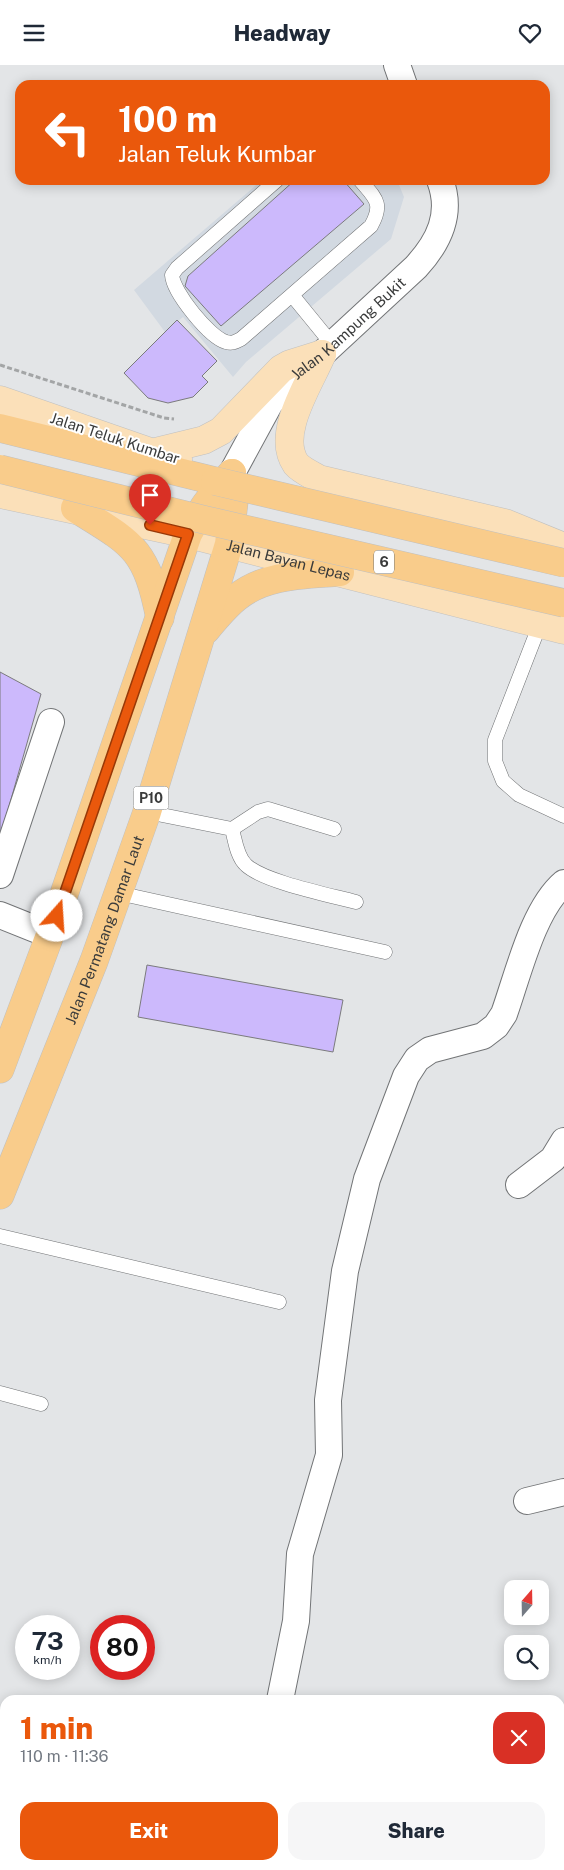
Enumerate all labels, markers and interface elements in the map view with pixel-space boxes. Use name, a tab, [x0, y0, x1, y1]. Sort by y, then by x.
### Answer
icon: menu	[20, 19, 48, 47]
icon: heart	[516, 19, 544, 47]
text: Headway	[233, 20, 331, 46]
text: 100 m	[118, 99, 217, 140]
icon: left	[35, 100, 100, 165]
text: Jalan Teluk Kumbar	[118, 141, 316, 167]
street label: Jalan Kampung Bukit	[287, 273, 409, 382]
street label: Jalan Teluk Kumbar	[48, 409, 182, 467]
pin	[129, 474, 171, 525]
icon: arrive	[136, 481, 164, 509]
street label: Jalan Bayan Lepas	[225, 536, 352, 584]
road number: 6	[374, 551, 394, 573]
road number: P10	[134, 786, 168, 809]
street label: Jalan Permatang Damar Laut	[61, 833, 147, 1027]
position arrow	[30, 889, 82, 941]
north arrow	[504, 1580, 549, 1625]
map controls	[504, 1580, 549, 1680]
speed limit sign: 80	[90, 1615, 155, 1680]
text: 73	[31, 1626, 64, 1656]
button: search	[504, 1635, 549, 1680]
text: km/h	[33, 1653, 62, 1667]
text: 1 min	[20, 1710, 93, 1746]
button: close	[493, 1712, 545, 1764]
text: 110 m · 11:36	[20, 1747, 108, 1766]
button: Exit	[20, 1802, 278, 1860]
button: Share	[288, 1802, 545, 1860]

